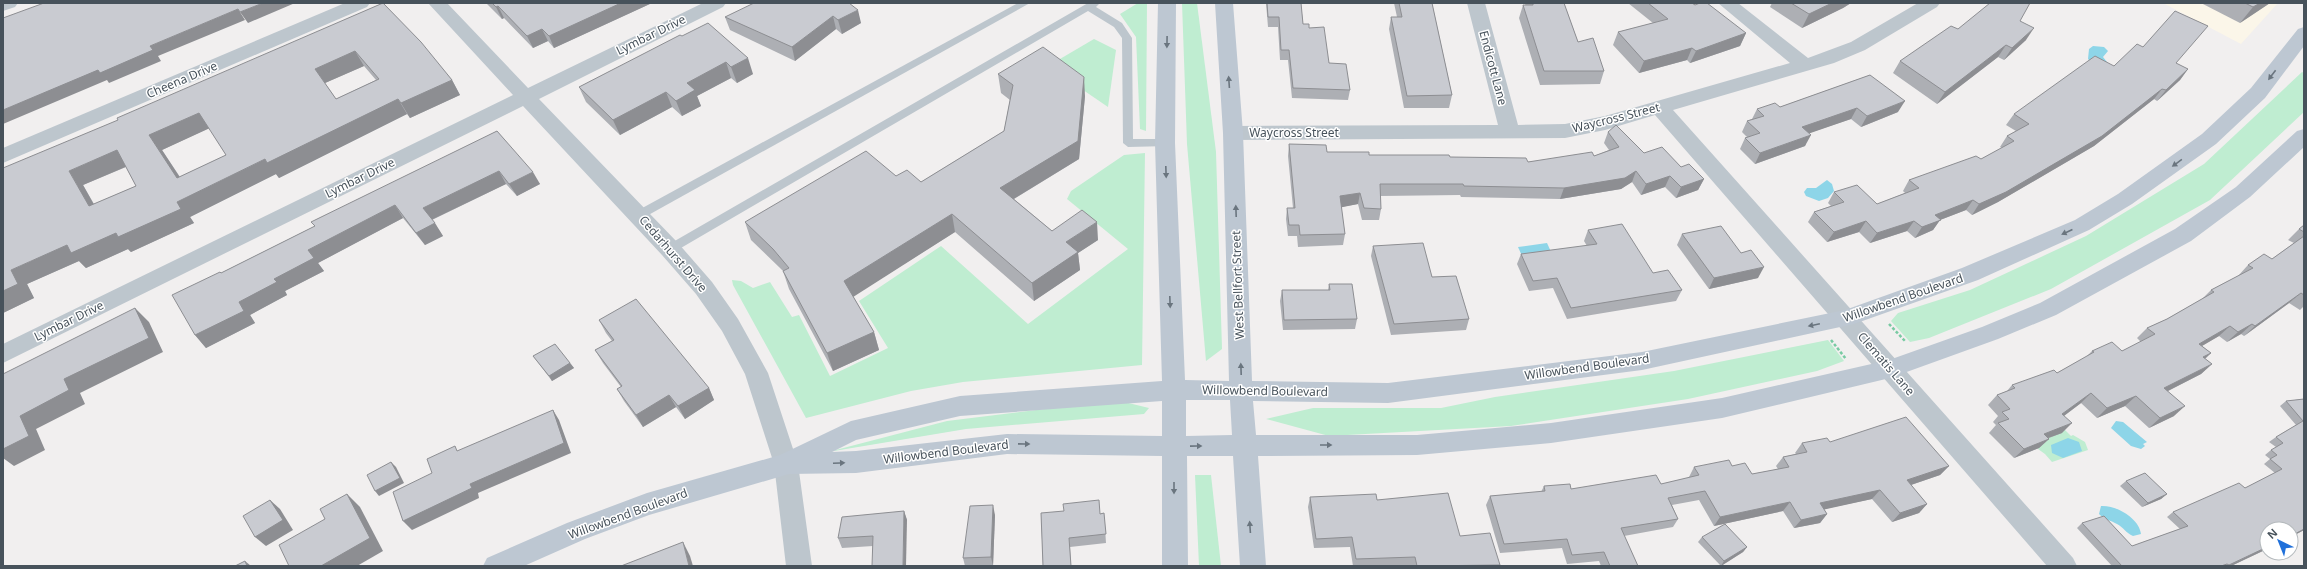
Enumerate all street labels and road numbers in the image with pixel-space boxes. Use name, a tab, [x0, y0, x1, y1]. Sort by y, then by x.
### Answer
street label: Lymbar Drive	[613, 10, 689, 59]
street label: Endicott Lane	[1475, 29, 1512, 107]
street label: Cheena Drive	[144, 57, 220, 102]
street label: Waycross Street	[1570, 98, 1662, 137]
street label: Waycross Street	[1249, 124, 1339, 141]
street label: Lymbar Drive	[322, 153, 398, 202]
street label: Cedarhurst Drive	[635, 212, 711, 296]
street label: West Bellfort Street	[1227, 230, 1248, 340]
street label: Willowbend Boulevard	[1841, 269, 1965, 326]
street label: Lymbar Drive	[31, 296, 107, 345]
street label: Clematis Lane	[1854, 328, 1919, 399]
street label: Willowbend Boulevard	[1523, 349, 1651, 384]
street label: Willowbend Boulevard	[1202, 381, 1328, 400]
street label: Willowbend Boulevard	[882, 435, 1010, 468]
street label: Willowbend Boulevard	[566, 484, 690, 543]

